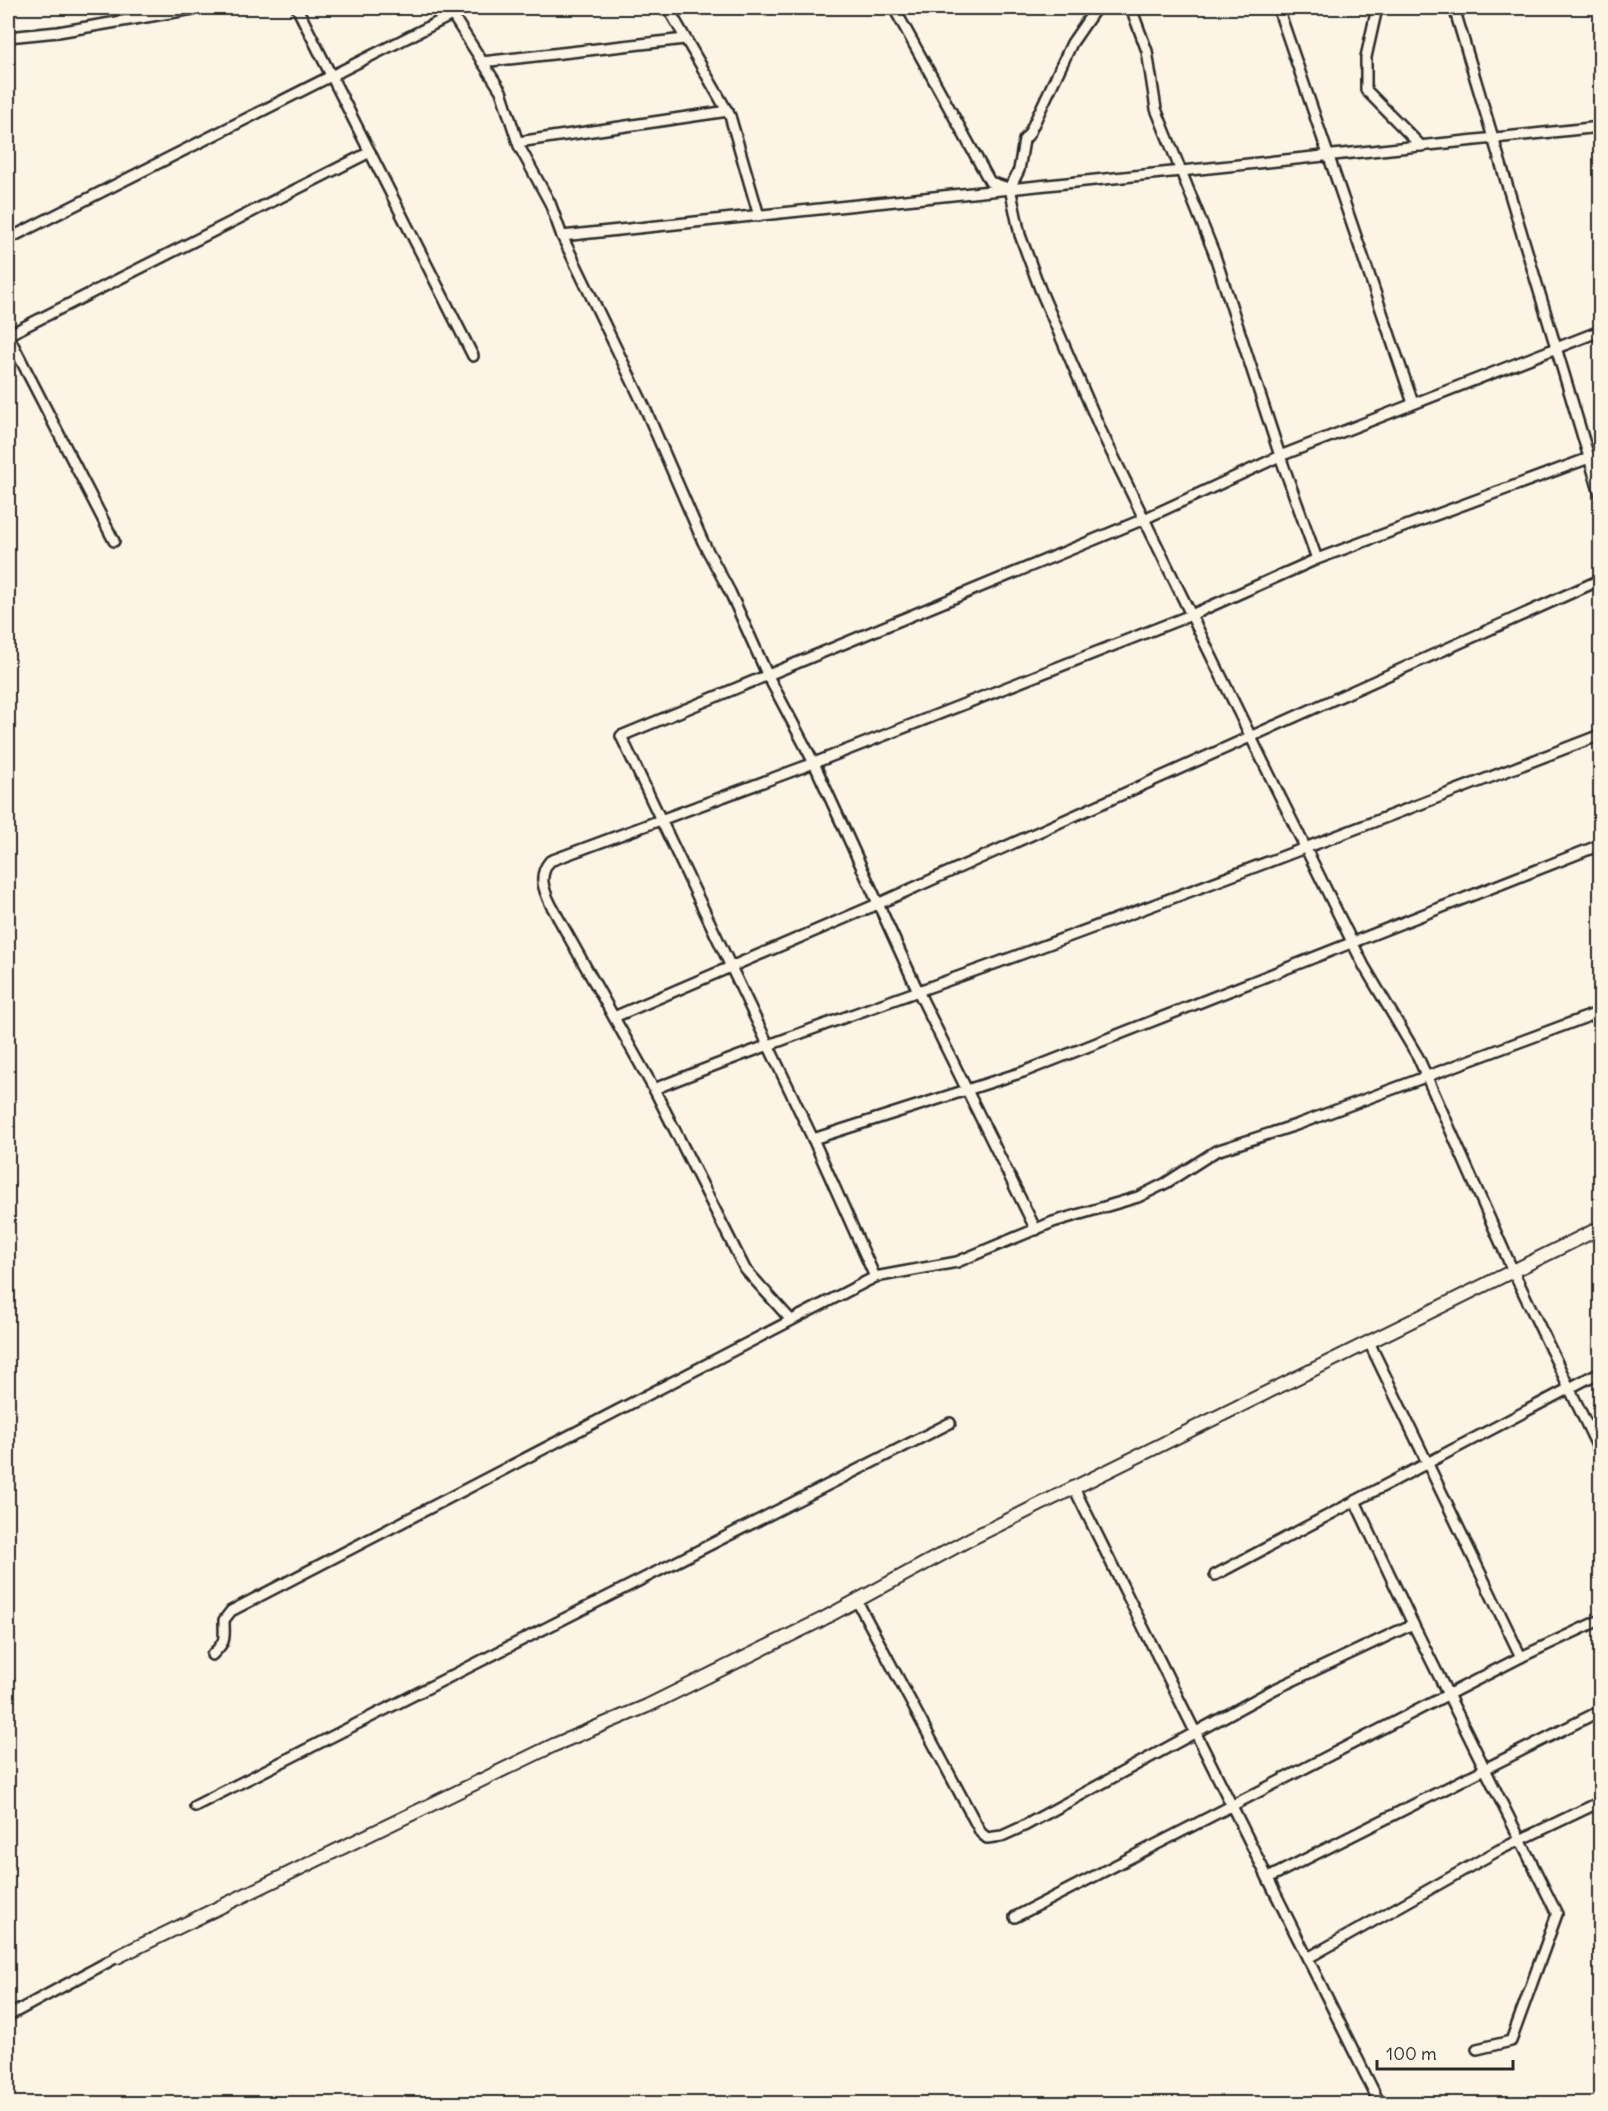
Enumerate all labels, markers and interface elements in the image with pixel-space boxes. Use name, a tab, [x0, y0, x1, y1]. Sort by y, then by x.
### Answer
scale bar	[1377, 2033, 1514, 2071]
text: 100 m	[1386, 2042, 1437, 2065]

